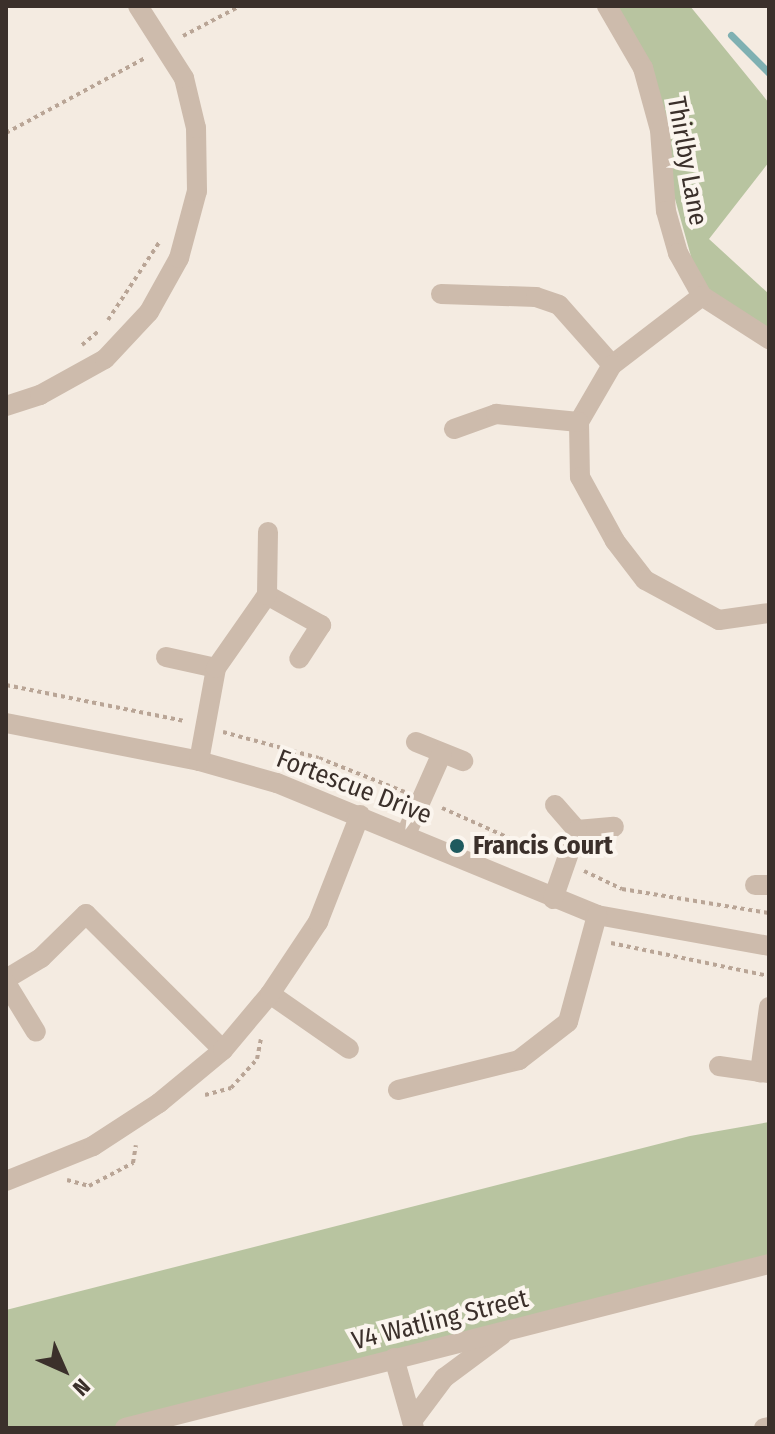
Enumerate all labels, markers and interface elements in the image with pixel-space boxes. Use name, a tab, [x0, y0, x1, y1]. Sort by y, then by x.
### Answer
street label: Thirlby Lane	[660, 94, 714, 228]
street label: Fortescue Drive	[272, 743, 436, 831]
place label: Francis Court	[473, 830, 613, 862]
marker: Francis Court	[448, 837, 466, 855]
street label: V4 Watling Street	[349, 1283, 531, 1357]
north arrow	[24, 1330, 104, 1410]
text: N	[67, 1373, 96, 1402]

